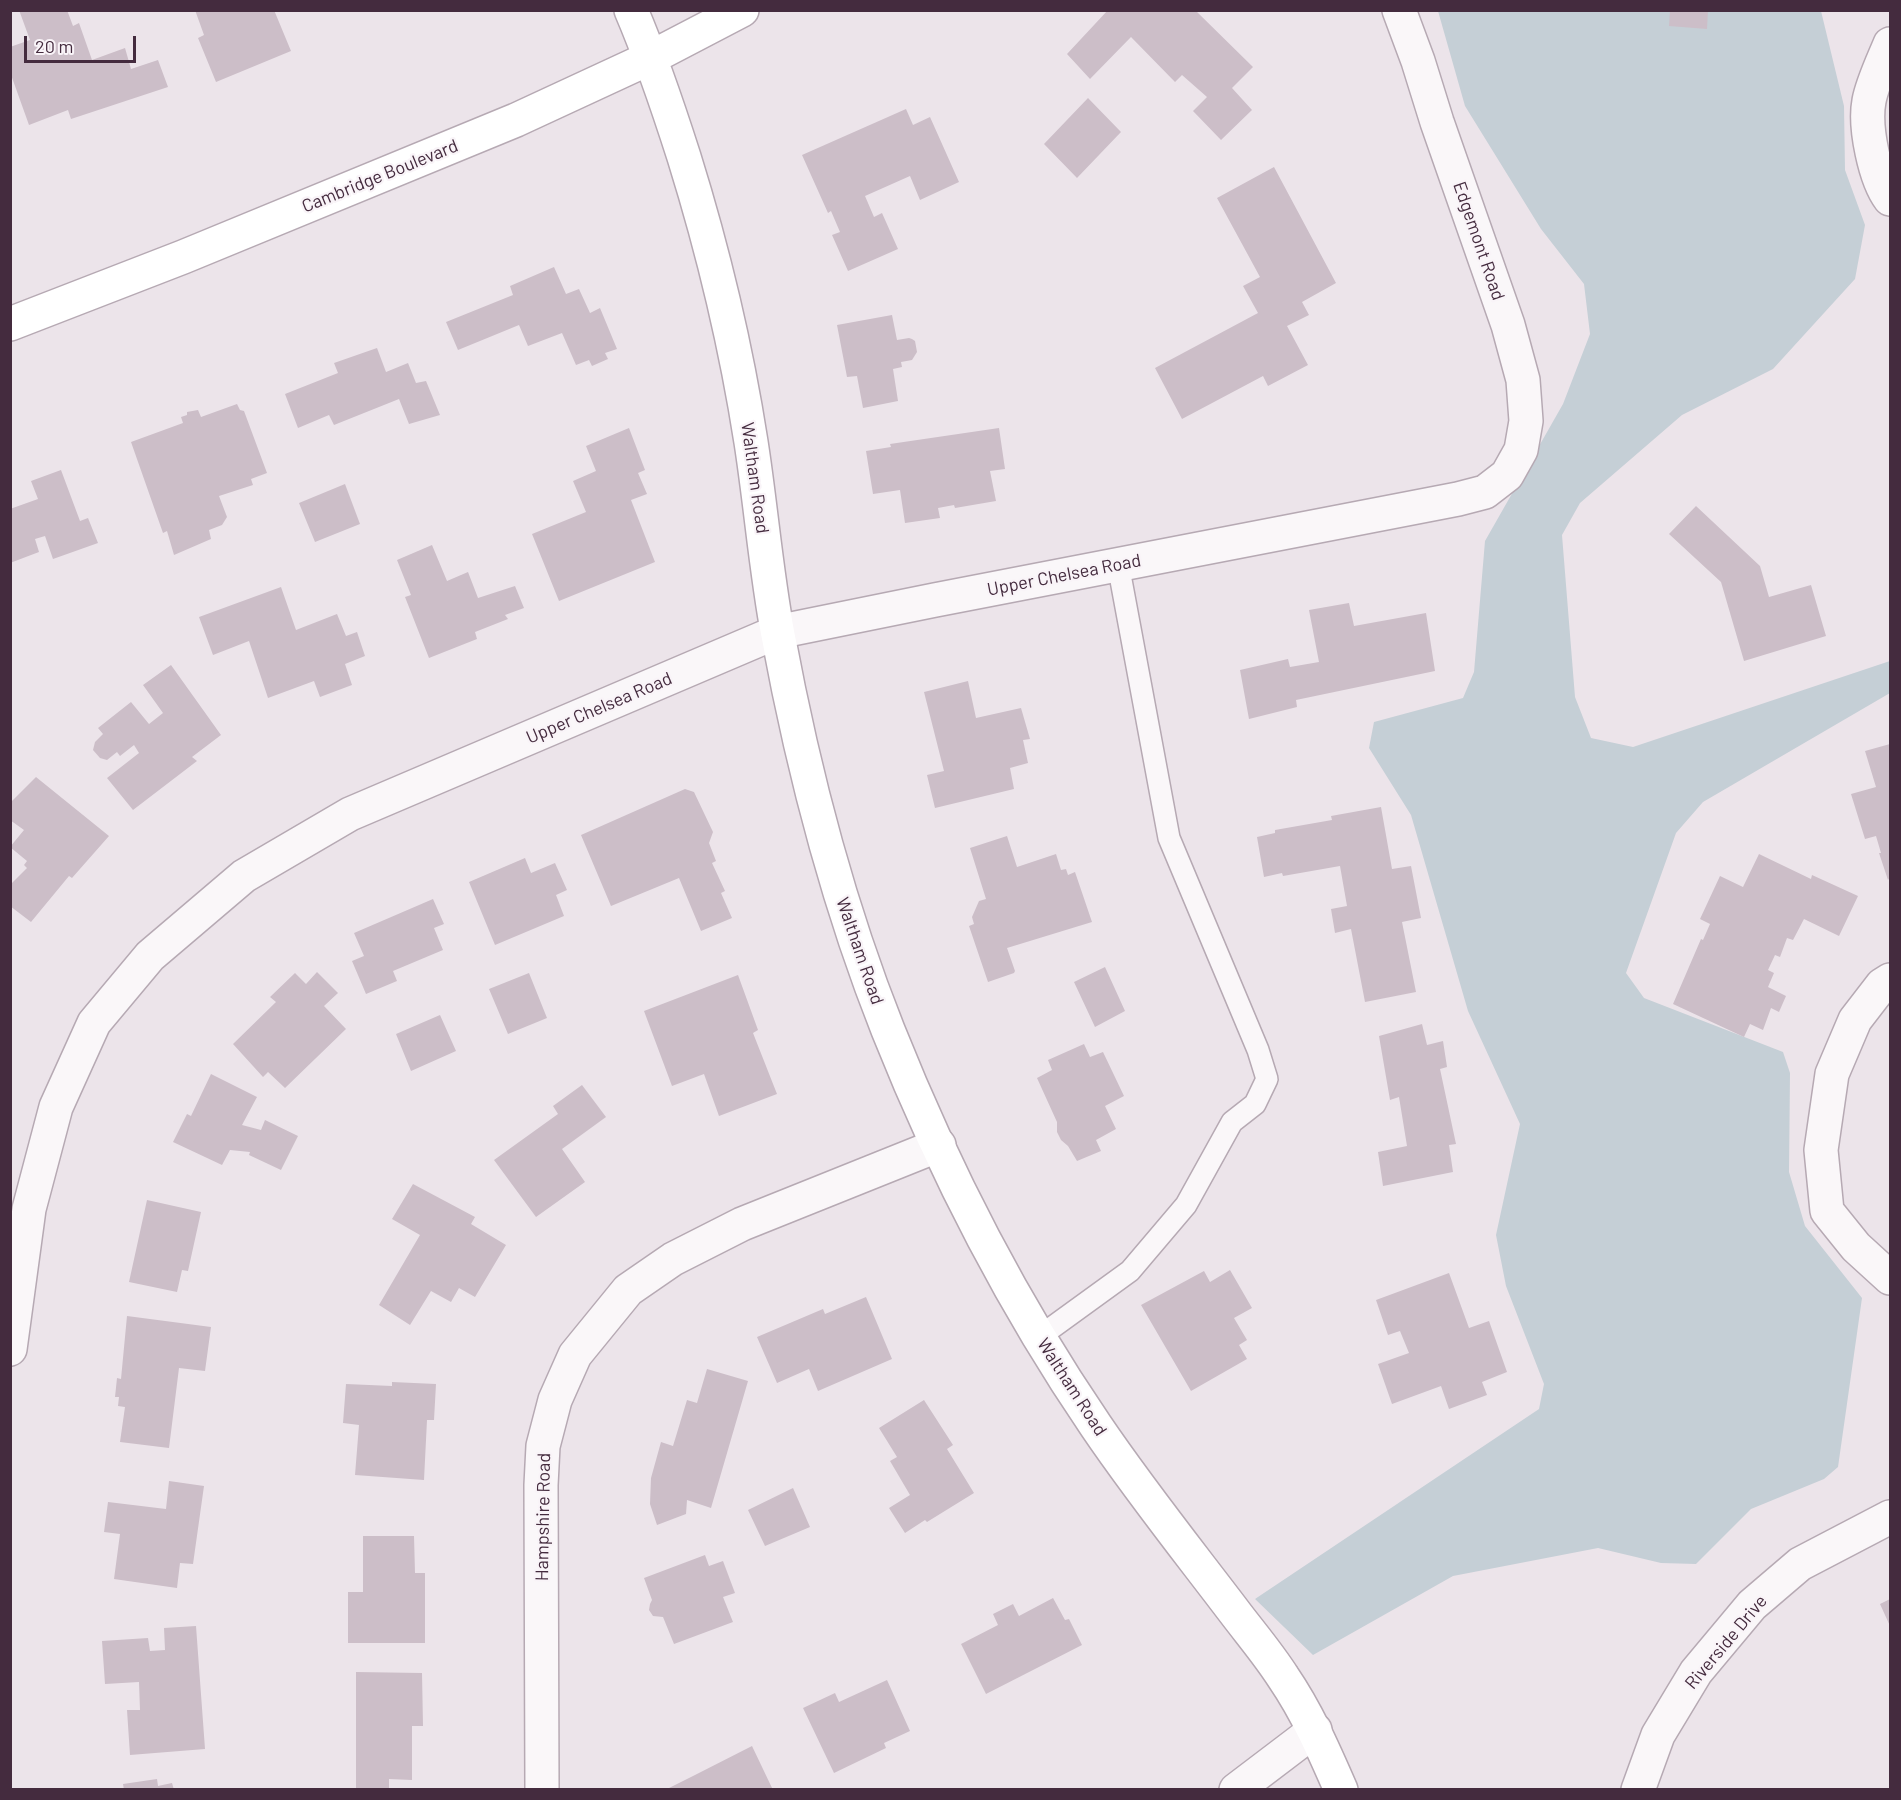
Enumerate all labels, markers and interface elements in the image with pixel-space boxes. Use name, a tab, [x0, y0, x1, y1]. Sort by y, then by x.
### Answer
scale bar	[27, 24, 140, 62]
text: 20 m	[35, 35, 73, 57]
street label: Cambridge Boulevard	[299, 135, 461, 217]
street label: Edgemont Road	[1449, 179, 1509, 303]
street label: Waltham Road	[737, 421, 773, 535]
street label: Upper Chelsea Road	[985, 550, 1143, 600]
street label: Upper Chelsea Road	[523, 668, 675, 748]
street label: Waltham Road	[832, 895, 888, 1007]
street label: Waltham Road	[1032, 1334, 1112, 1440]
street label: Hampshire Road	[531, 1453, 555, 1581]
street label: Riverside Drive	[1680, 1591, 1772, 1693]

